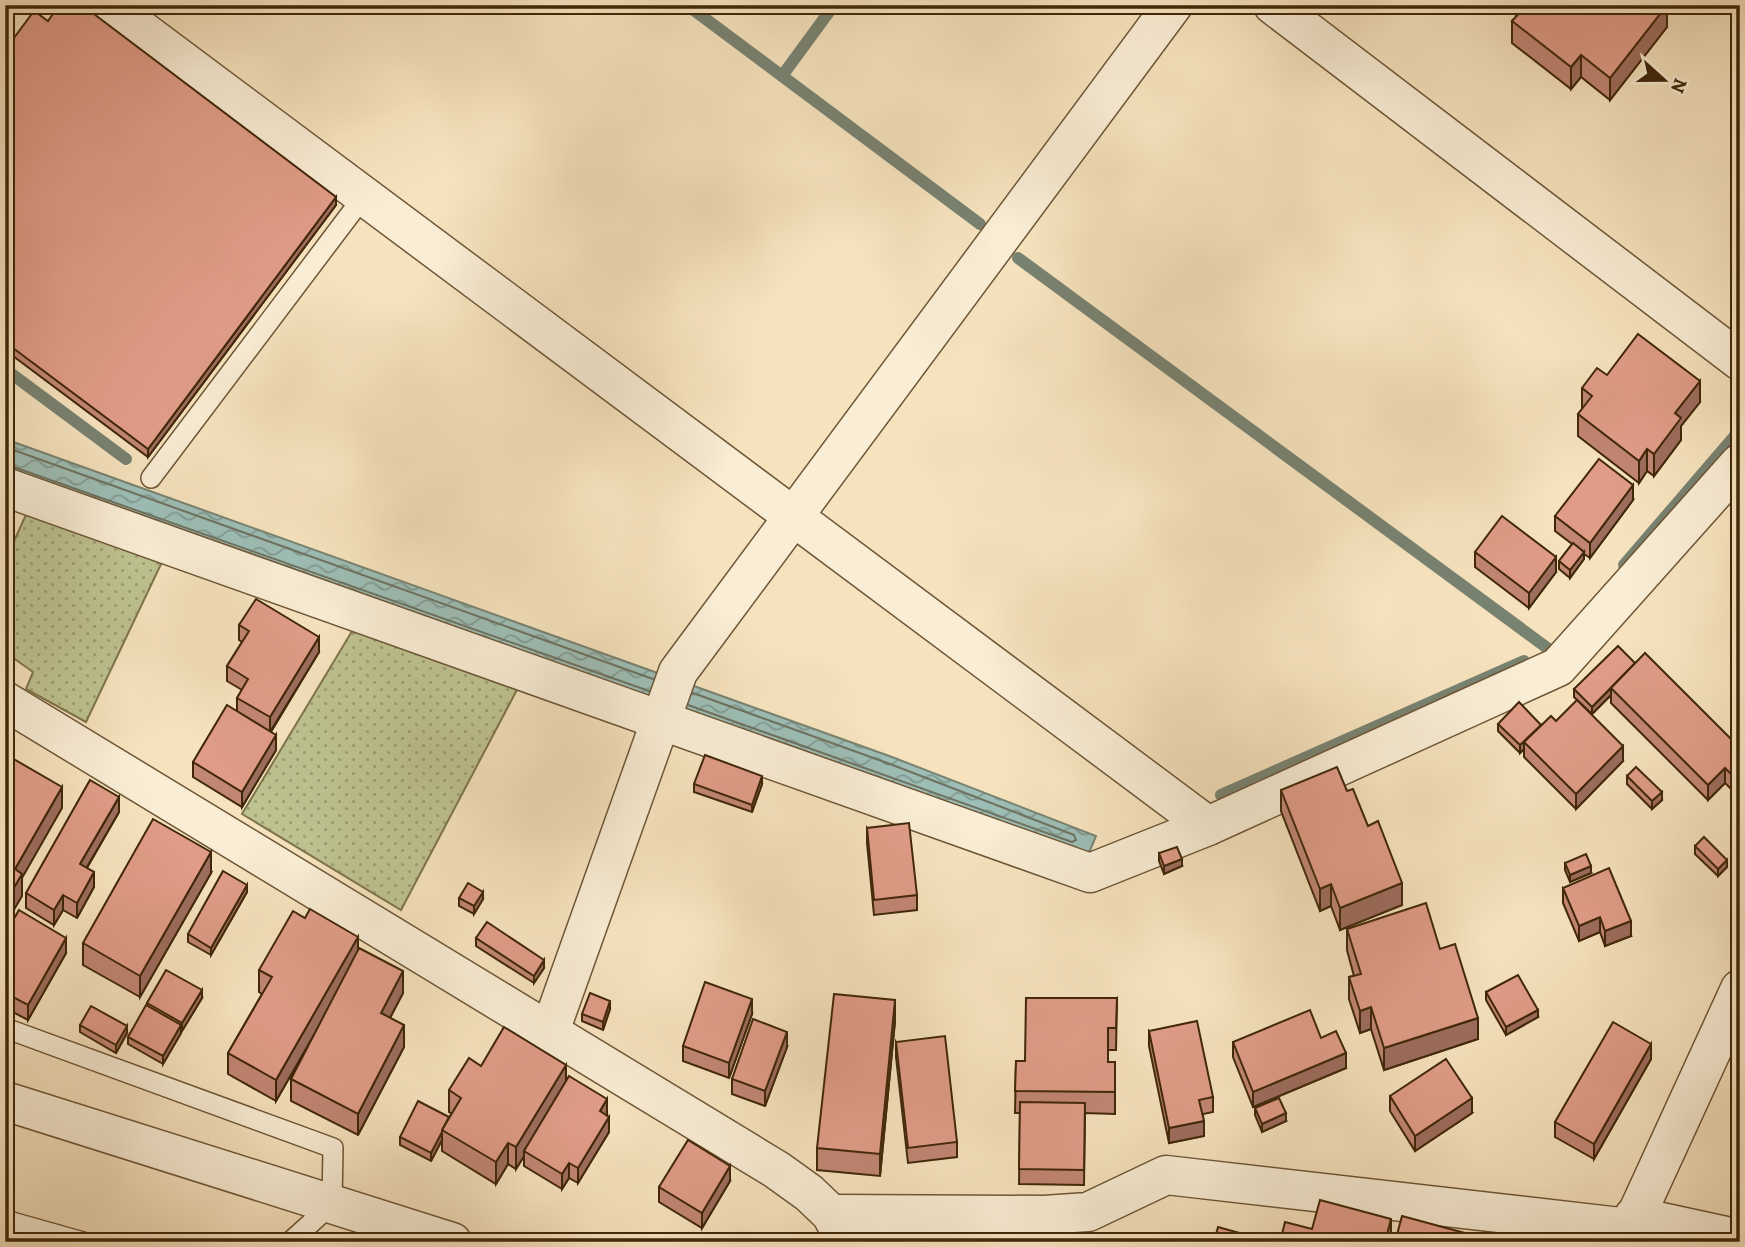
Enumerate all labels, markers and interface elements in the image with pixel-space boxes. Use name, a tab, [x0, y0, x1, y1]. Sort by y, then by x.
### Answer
north arrow	[1630, 46, 1700, 116]
text: N	[1664, 75, 1694, 97]

